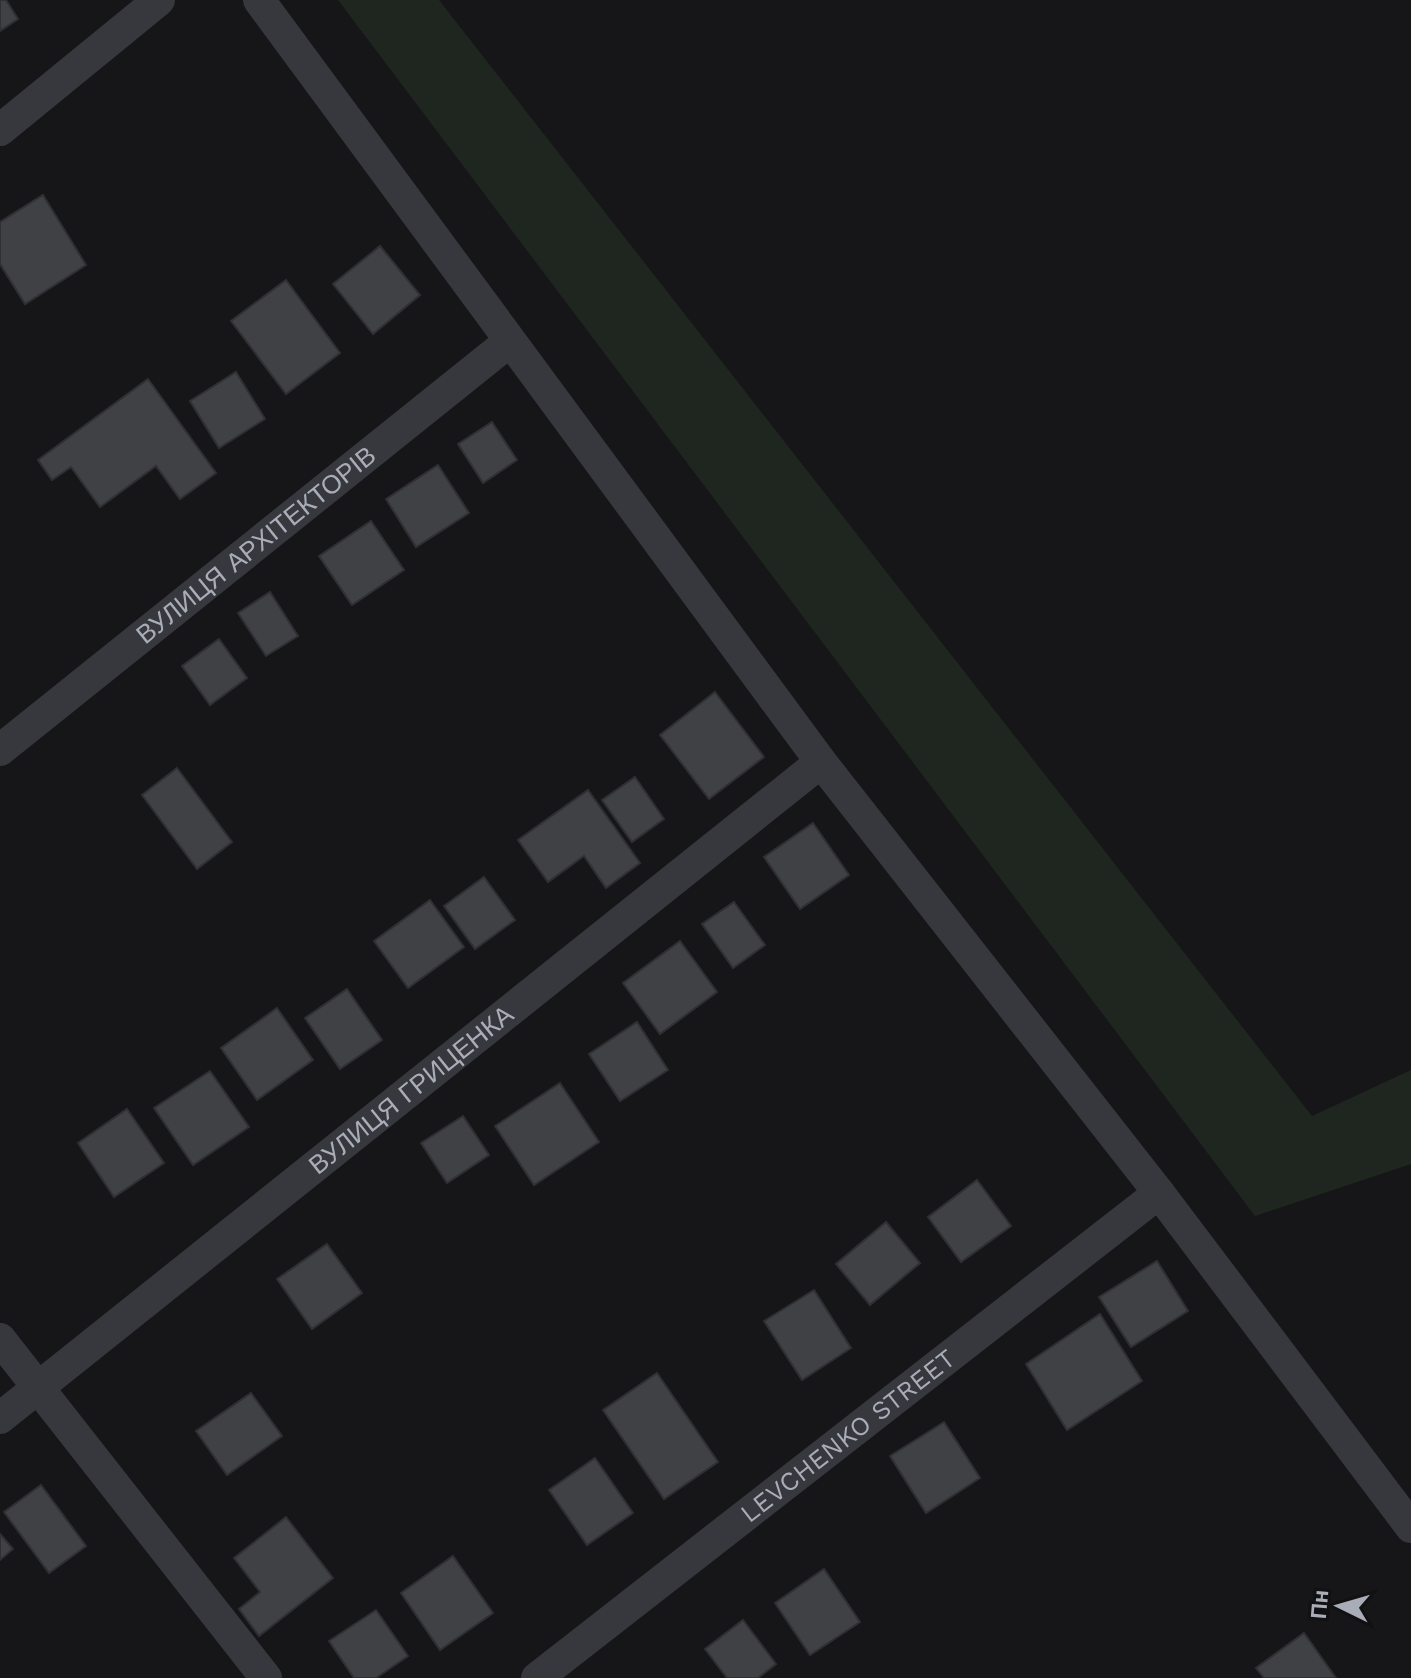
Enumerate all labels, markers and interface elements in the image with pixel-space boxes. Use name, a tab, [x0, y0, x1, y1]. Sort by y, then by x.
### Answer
street label: ВУЛИЦЯ АРХІТЕКТОРІВ	[130, 440, 382, 650]
street label: ВУЛИЦЯ ГРИЦЕНКА	[303, 999, 520, 1180]
street label: LEVCHENKO STREET	[735, 1343, 961, 1529]
north arrow	[1299, 1566, 1379, 1646]
text: Пн	[1306, 1589, 1333, 1620]

